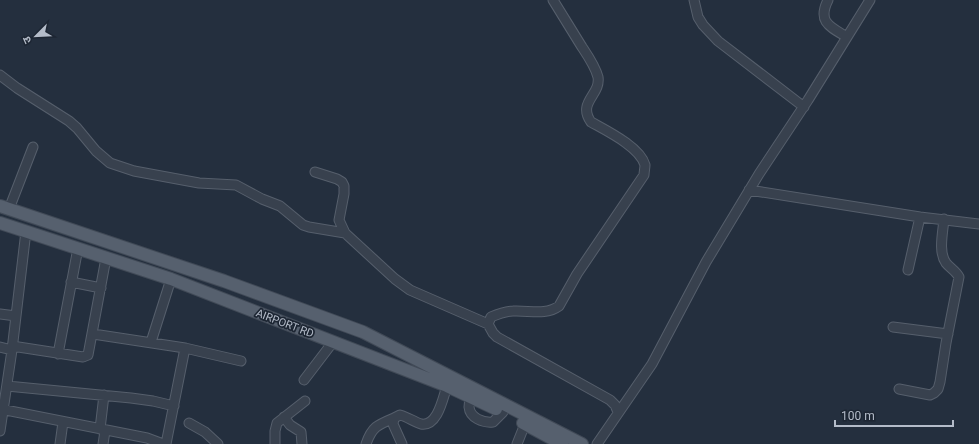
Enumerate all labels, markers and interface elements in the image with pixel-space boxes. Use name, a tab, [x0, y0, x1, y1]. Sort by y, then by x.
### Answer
north arrow	[16, 16, 56, 56]
text: उ	[20, 34, 35, 45]
street label: AIRPORT RD	[254, 306, 316, 340]
scale bar	[835, 402, 953, 428]
text: 100 m	[841, 409, 875, 423]

